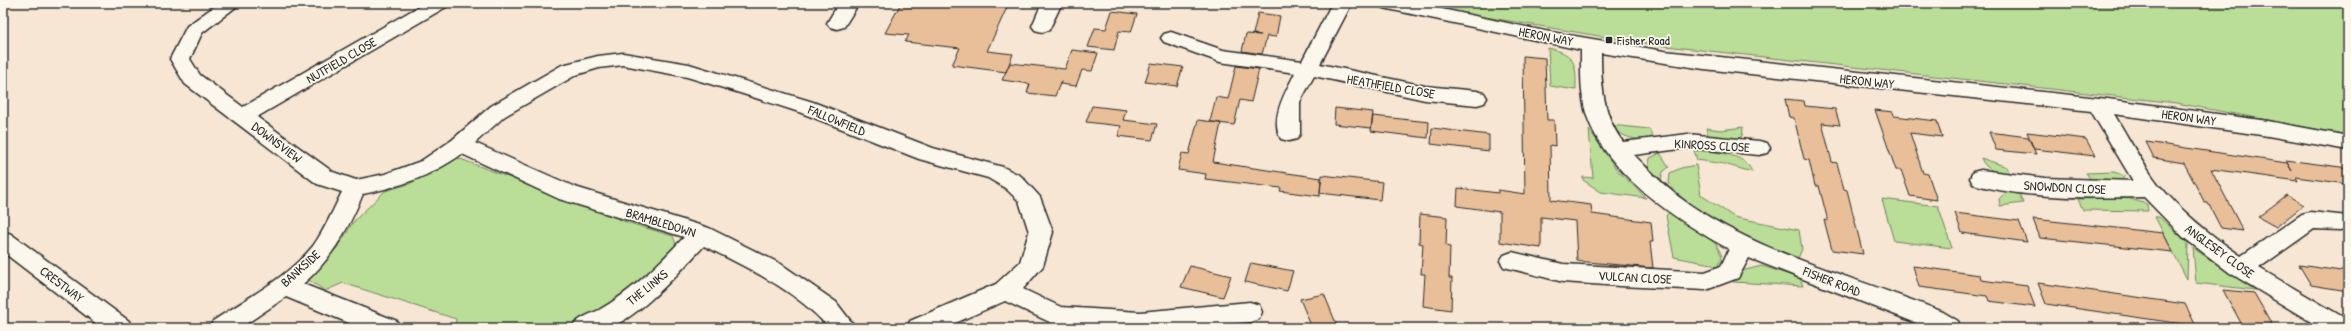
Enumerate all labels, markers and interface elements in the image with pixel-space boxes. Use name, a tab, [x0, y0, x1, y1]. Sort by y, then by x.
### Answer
street label: HERON WAY	[1517, 22, 1575, 50]
place label: Fisher Road	[1616, 31, 1670, 49]
street label: NUTFIELD CLOSE	[302, 32, 380, 87]
marker: Fisher Road	[1604, 35, 1614, 45]
street label: HEATHFIELD CLOSE	[1346, 69, 1437, 103]
street label: HERON WAY	[1839, 69, 1896, 93]
street label: FALLOWFIELD	[805, 100, 869, 140]
street label: HERON WAY	[2161, 104, 2218, 130]
street label: DOWNSVIEW	[248, 117, 306, 167]
street label: KINROSS CLOSE	[1674, 134, 1751, 156]
street label: SNOWDON CLOSE	[2023, 176, 2107, 198]
street label: BRAMBLEDOWN	[624, 203, 698, 241]
street label: ANGLESEY CLOSE	[2182, 220, 2258, 282]
street label: BANKSIDE	[276, 245, 324, 291]
street label: CRESTWAY	[36, 261, 88, 307]
street label: FISHER ROAD	[1800, 261, 1864, 300]
street label: THE LINKS	[622, 265, 672, 309]
street label: VULCAN CLOSE	[1598, 266, 1672, 288]

